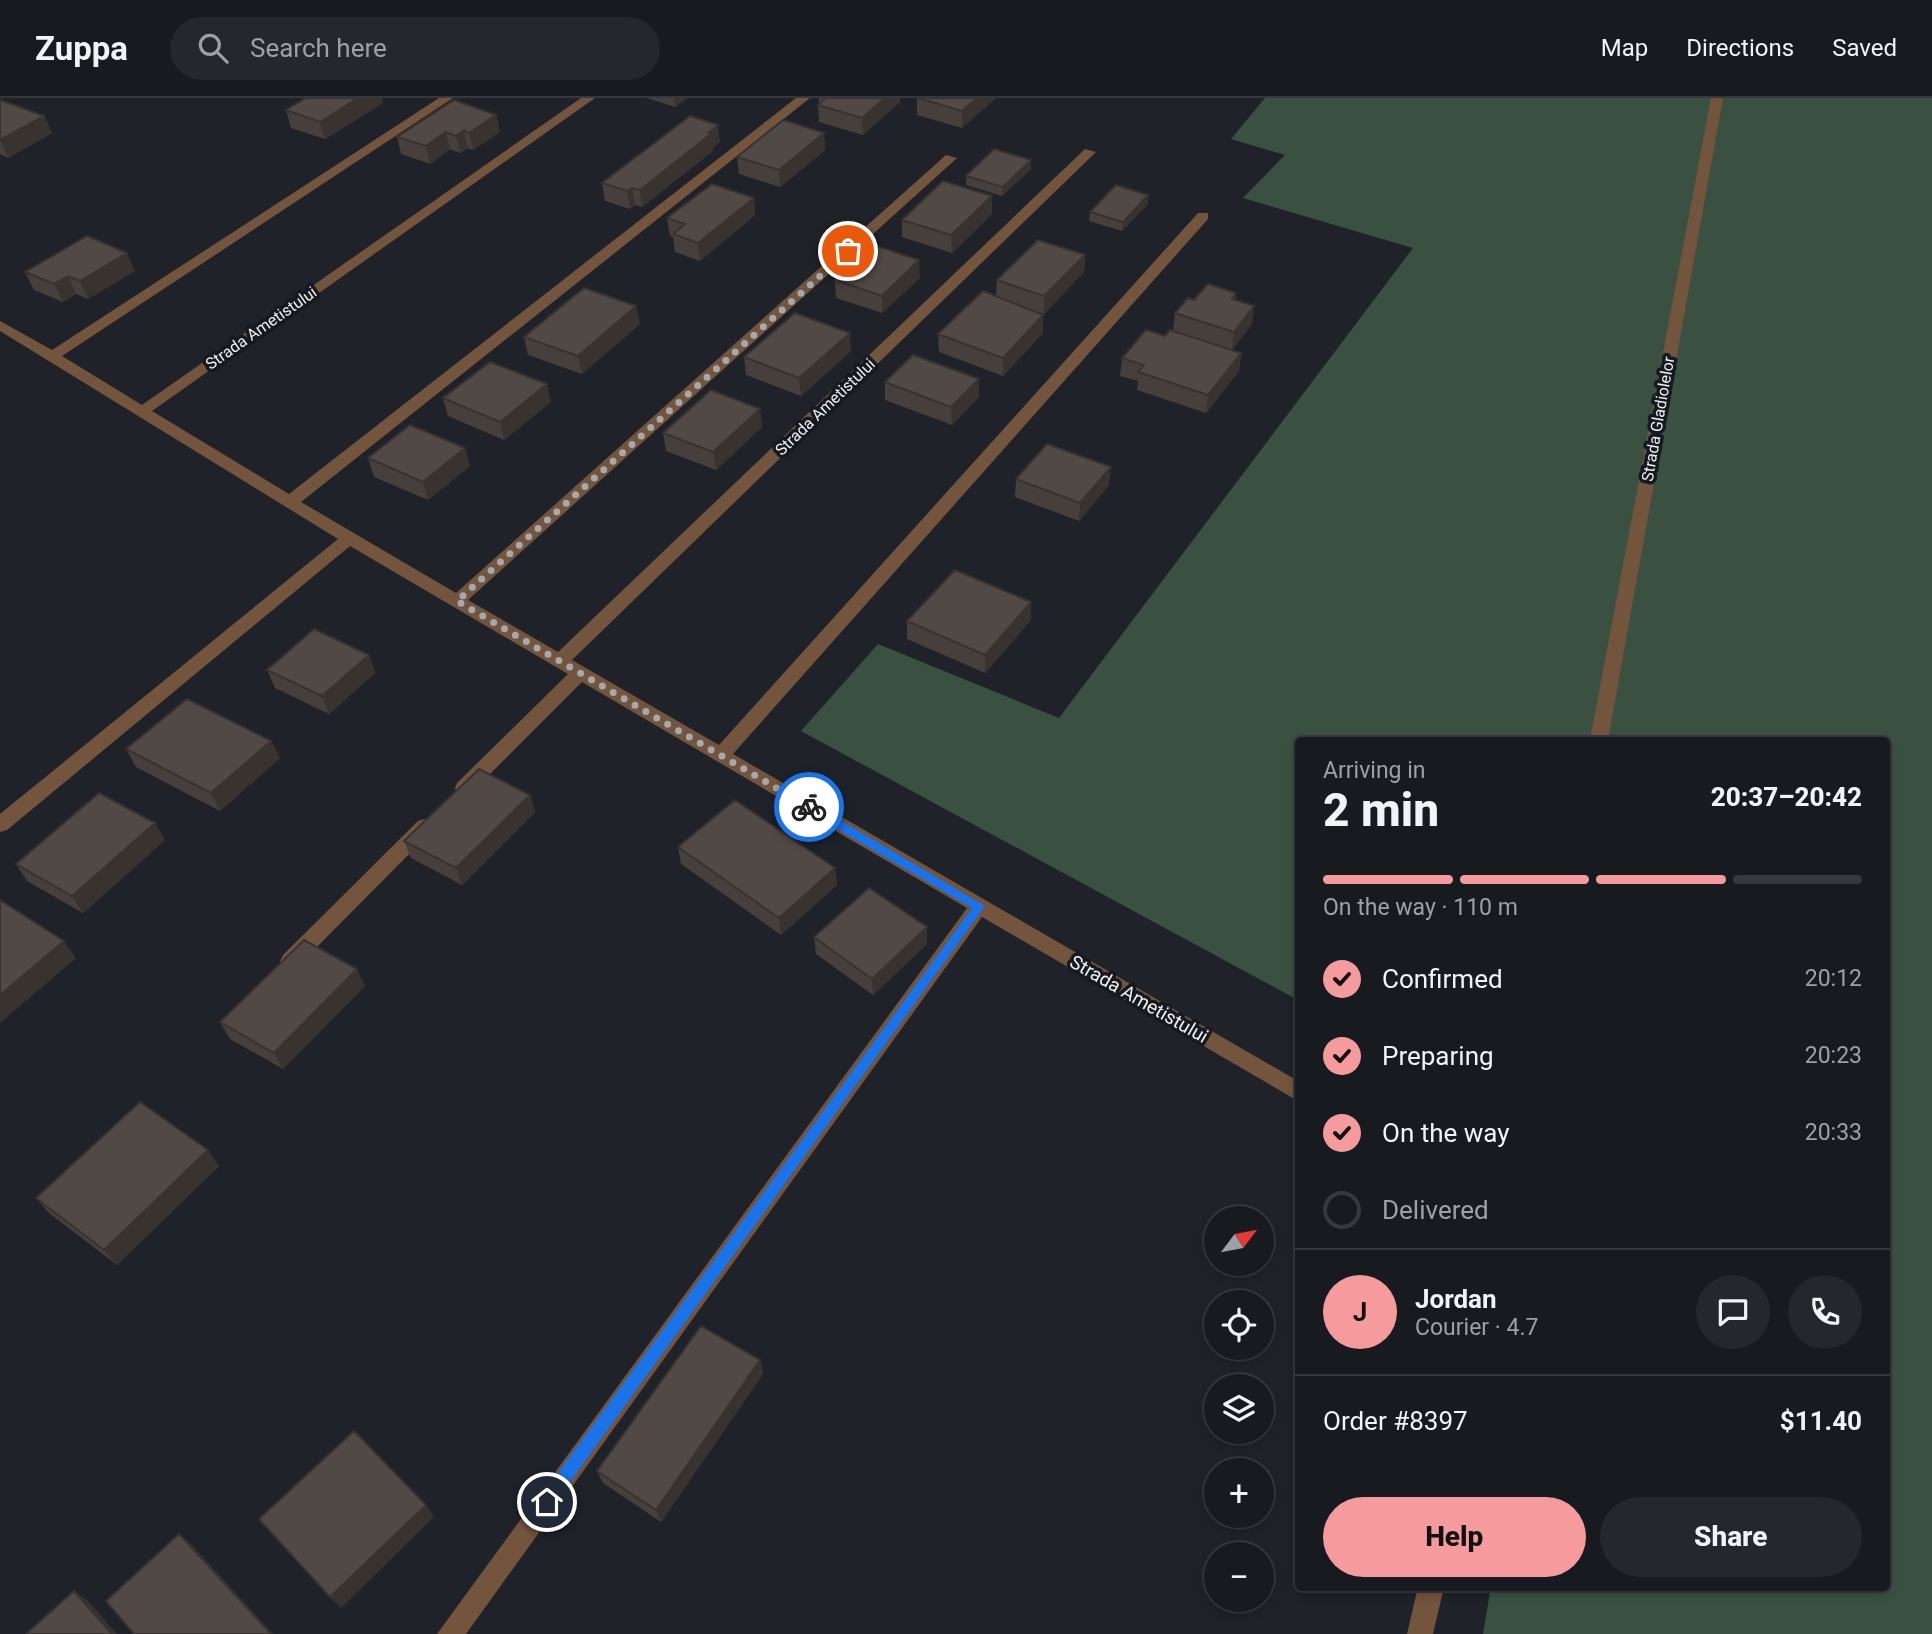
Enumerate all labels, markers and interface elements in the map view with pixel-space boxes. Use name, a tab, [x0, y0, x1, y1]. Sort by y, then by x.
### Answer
search box	[170, 17, 660, 80]
text: Zuppa	[35, 29, 128, 68]
icon: search	[194, 29, 232, 67]
text: Search here	[250, 33, 387, 63]
text: Map	[1601, 34, 1648, 62]
text: Directions	[1686, 34, 1794, 62]
text: Saved	[1832, 34, 1897, 62]
pin	[818, 221, 878, 281]
icon: bag	[829, 232, 867, 270]
street label: Strada Ametistului	[202, 283, 320, 373]
street label: Strada Gladiolelor	[1638, 354, 1678, 483]
street label: Strada Ametistului	[771, 355, 879, 459]
text: Arriving in	[1323, 757, 1426, 784]
courier	[774, 772, 844, 842]
text: 20:37–20:42	[1711, 782, 1862, 812]
text: 2 min	[1323, 783, 1439, 837]
icon: bike	[790, 788, 828, 826]
text: On the way · 110 m	[1323, 894, 1518, 921]
street label: Strada Ametistului	[1066, 950, 1212, 1048]
icon: check	[1323, 960, 1361, 998]
text: Confirmed	[1382, 964, 1503, 994]
text: 20:12	[1805, 965, 1862, 992]
icon: check	[1323, 1037, 1361, 1075]
text: Preparing	[1382, 1041, 1494, 1071]
text: 20:23	[1805, 1042, 1862, 1069]
icon: check	[1323, 1114, 1361, 1152]
text: On the way	[1382, 1118, 1510, 1148]
text: 20:33	[1805, 1119, 1862, 1146]
text: Delivered	[1382, 1195, 1489, 1225]
north arrow	[1204, 1206, 1274, 1276]
map controls	[1204, 1206, 1274, 1612]
button: chat	[1696, 1275, 1770, 1349]
button: phone	[1788, 1275, 1862, 1349]
text: Jordan	[1415, 1284, 1497, 1314]
button: locate	[1204, 1290, 1274, 1360]
text: J	[1353, 1297, 1367, 1327]
text: Courier · 4.7	[1415, 1314, 1538, 1341]
button: layers	[1204, 1374, 1274, 1444]
text: Order #8397	[1323, 1406, 1468, 1436]
text: $11.40	[1780, 1406, 1862, 1436]
button: +	[1204, 1458, 1274, 1528]
pin	[517, 1472, 577, 1532]
icon: home	[528, 1483, 566, 1521]
button: Help	[1323, 1497, 1586, 1577]
button: Share	[1600, 1497, 1862, 1577]
button: −	[1204, 1542, 1274, 1612]

